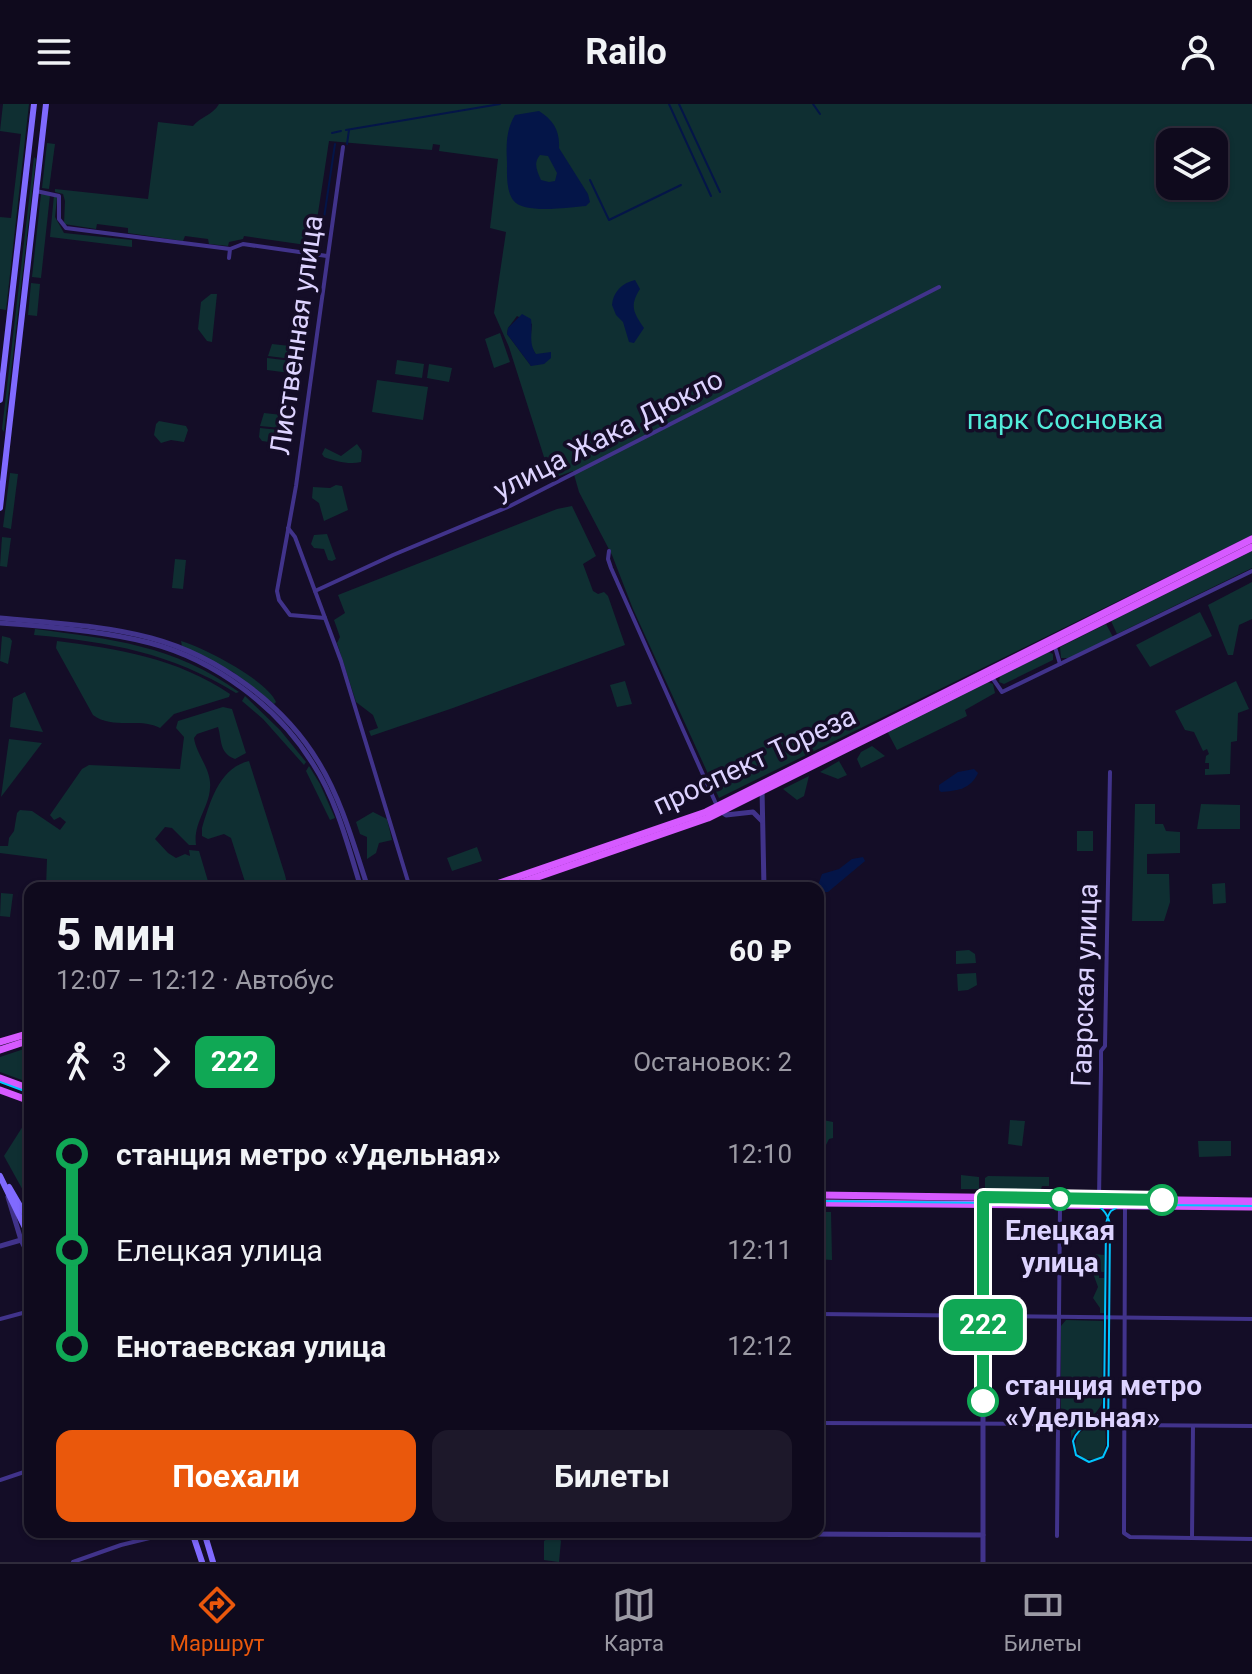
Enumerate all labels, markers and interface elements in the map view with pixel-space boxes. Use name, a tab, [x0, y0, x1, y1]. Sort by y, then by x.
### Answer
icon: menu	[32, 30, 76, 74]
icon: person	[1176, 30, 1220, 74]
text: Railo	[585, 31, 667, 73]
map controls	[1156, 128, 1228, 200]
button: layers	[1156, 128, 1228, 200]
street label: Лиственная улица	[263, 213, 330, 457]
street label: улица Жака Дюкло	[488, 362, 728, 507]
park label: парк Сосновка	[967, 403, 1163, 436]
street label: проспект Тореза	[648, 699, 861, 822]
street label: Гаврская улица	[1064, 883, 1105, 1087]
text: 5 мин	[56, 909, 175, 961]
text: 60 ₽	[729, 933, 792, 968]
text: 12:07 – 12:12 · Автобус	[56, 965, 334, 995]
icon: walk	[56, 1040, 100, 1084]
icon: forward	[139, 1040, 183, 1084]
text: 222	[211, 1045, 259, 1078]
text: 3	[112, 1047, 127, 1077]
text: Остановок: 2	[633, 1047, 792, 1077]
text: станция метро «Удельная»	[116, 1137, 501, 1172]
text: 12:10	[727, 1139, 792, 1169]
unlabelled marker	[1147, 1185, 1177, 1215]
marker: Елецкая улица	[1049, 1188, 1071, 1210]
place label: Елецкая улица	[1005, 1214, 1115, 1279]
text: Елецкая улица	[116, 1233, 323, 1268]
text: 12:11	[727, 1235, 792, 1265]
line badge: 222	[937, 1299, 1029, 1351]
text: 222	[959, 1308, 1007, 1341]
text: Енотаевская улица	[116, 1329, 386, 1364]
text: 12:12	[727, 1331, 792, 1361]
place label: станция метро «Удельная»	[1005, 1369, 1202, 1434]
marker: станция метро «Удельная»	[968, 1386, 998, 1416]
button: Поехали	[56, 1430, 416, 1522]
button: Билеты	[432, 1430, 792, 1522]
tab: Маршрут	[170, 1583, 264, 1656]
tab: Карта	[604, 1583, 664, 1656]
tab: Билеты	[1004, 1583, 1082, 1656]

